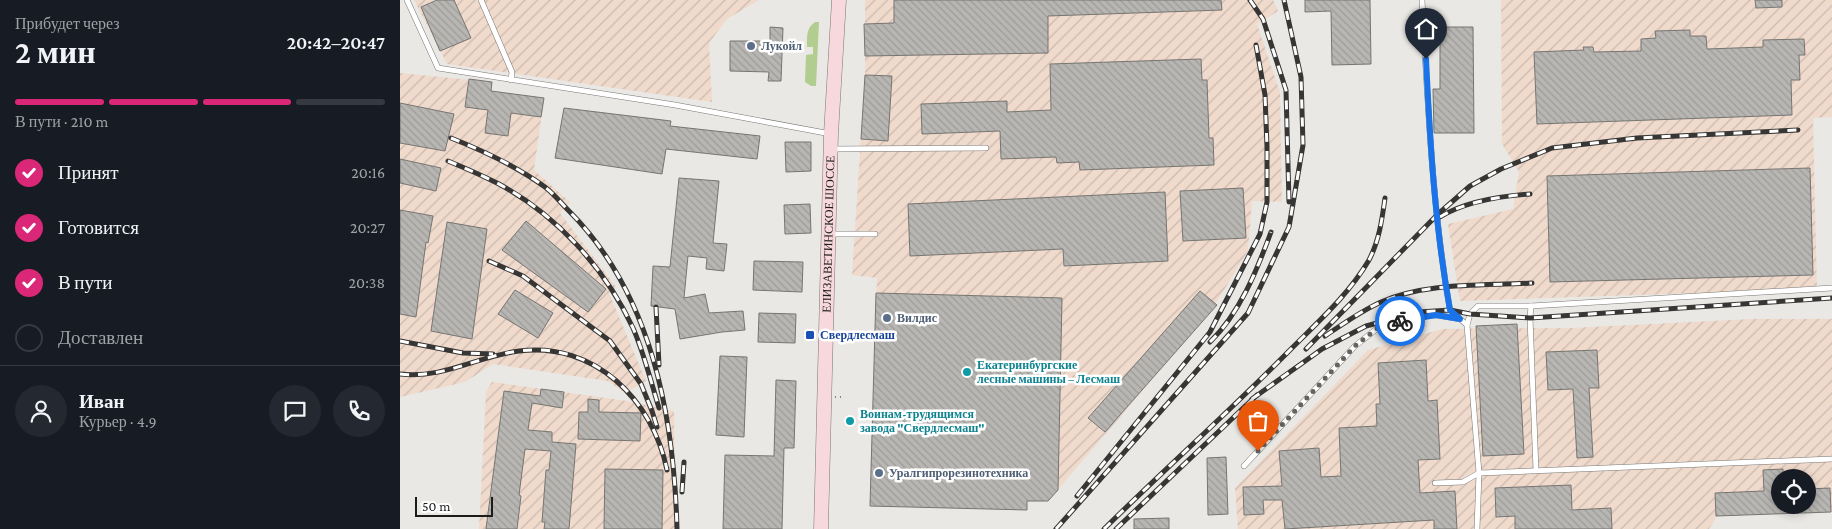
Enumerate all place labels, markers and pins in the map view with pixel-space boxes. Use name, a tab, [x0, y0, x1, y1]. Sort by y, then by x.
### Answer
pin	[1405, 8, 1447, 59]
place label: Лукойл	[761, 39, 802, 53]
marker: Лукойл	[745, 40, 757, 52]
place label: Вилдис	[897, 311, 938, 325]
marker: Вилдис	[881, 312, 893, 324]
place label: Свердлесмаш	[820, 328, 895, 342]
marker: Свердлесмаш	[804, 329, 816, 341]
place label: Екатеринбургские лесные машины – Лесмаш	[977, 358, 1120, 386]
marker: Екатеринбургские лесные машины – Лесмаш	[961, 366, 973, 378]
pin	[1237, 400, 1279, 451]
place label: Воинам-трудящимся завода "Свердлесмаш"	[860, 407, 985, 435]
marker: Воинам-трудящимся завода "Свердлесмаш"	[844, 415, 856, 427]
place label: Уралгипрорезинотехника	[889, 466, 1028, 480]
marker: Уралгипрорезинотехника	[873, 467, 885, 479]

